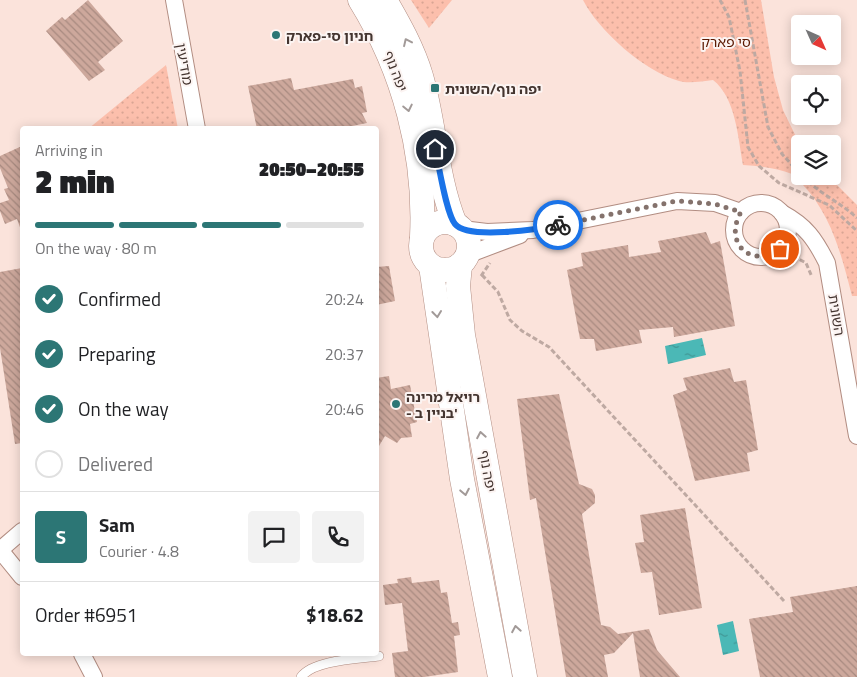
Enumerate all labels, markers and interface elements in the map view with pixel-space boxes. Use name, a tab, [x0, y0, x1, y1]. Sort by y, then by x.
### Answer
north arrow	[791, 15, 841, 65]
map controls	[791, 15, 841, 185]
place label: חניון סי-פארק	[286, 25, 373, 46]
marker: חניון סי-פארק	[270, 29, 282, 41]
park label: סי פארק	[701, 31, 751, 52]
one-way arrow	[403, 38, 414, 47]
street label: מודיעין	[171, 41, 199, 87]
street label: יפה נוף	[379, 48, 413, 94]
button: locate	[791, 75, 841, 125]
place label: יפה נוף/השונית	[445, 78, 541, 99]
marker: יפה נוף/השונית	[429, 82, 441, 94]
one-way arrow	[402, 104, 413, 113]
pin	[414, 128, 456, 170]
icon: home	[421, 135, 449, 163]
button: layers	[791, 135, 841, 185]
text: Arriving in	[35, 138, 103, 162]
text: 20:50–20:55	[259, 154, 364, 183]
text: 2 min	[35, 157, 115, 205]
courier	[533, 200, 583, 250]
icon: bike	[544, 211, 572, 239]
pin	[759, 228, 801, 270]
icon: bag	[766, 235, 794, 263]
text: On the way · 80 m	[35, 236, 157, 260]
text: Confirmed	[78, 284, 161, 313]
icon: check	[35, 285, 63, 313]
text: 20:24	[325, 287, 364, 311]
street label: השונית	[823, 293, 851, 337]
one-way arrow	[431, 311, 442, 319]
text: Preparing	[78, 339, 155, 368]
icon: check	[35, 340, 63, 368]
text: 20:37	[325, 342, 364, 366]
place label: רויאל מרינה - בניין ב'	[406, 386, 480, 423]
text: On the way	[78, 394, 169, 423]
icon: check	[35, 395, 63, 423]
text: 20:46	[325, 397, 364, 421]
marker: רויאל מרינה - בניין ב'	[390, 398, 402, 410]
one-way arrow	[476, 430, 487, 439]
street label: יפה נוף	[474, 448, 502, 494]
text: Delivered	[78, 449, 153, 478]
one-way arrow	[459, 488, 469, 497]
text: Sam	[99, 510, 135, 539]
button: chat	[248, 511, 300, 563]
button: phone	[312, 511, 364, 563]
text: S	[56, 522, 66, 551]
text: Courier · 4.8	[99, 539, 179, 563]
text: Order #6951	[35, 600, 137, 629]
text: $18.62	[306, 600, 364, 629]
one-way arrow	[511, 625, 522, 633]

